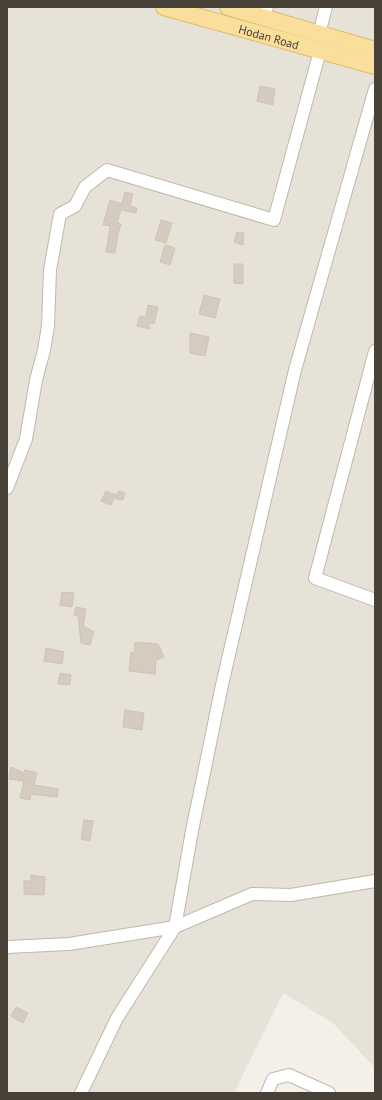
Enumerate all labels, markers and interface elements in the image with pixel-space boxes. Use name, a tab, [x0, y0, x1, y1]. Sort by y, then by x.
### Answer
street label: Hodan Road	[237, 21, 301, 52]

